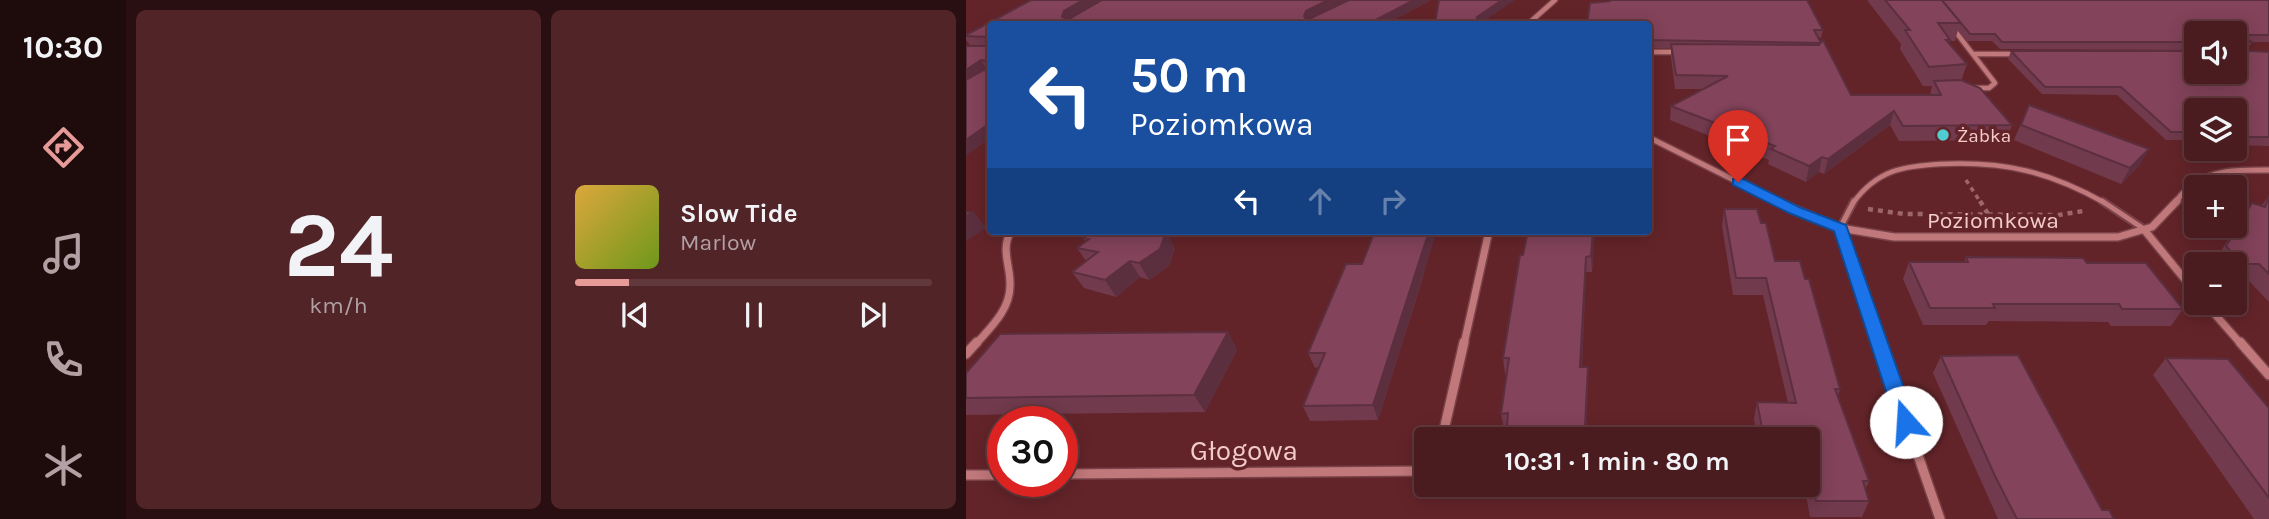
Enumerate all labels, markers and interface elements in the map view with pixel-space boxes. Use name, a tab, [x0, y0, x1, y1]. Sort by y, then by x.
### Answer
map controls	[2184, 21, 2247, 315]
button: sound	[2184, 21, 2247, 84]
text: 10:30	[23, 29, 103, 66]
text: 50 m	[1130, 47, 1248, 104]
icon: left	[1015, 49, 1106, 140]
button: layers	[2184, 98, 2247, 161]
text: Poziomkowa	[1130, 106, 1314, 143]
pin	[1708, 110, 1768, 182]
icon: arrive	[1719, 121, 1757, 159]
icon: directions	[39, 123, 88, 172]
place label: Żabka	[1957, 125, 2011, 147]
marker: Żabka	[1935, 127, 1951, 143]
button: +	[2184, 175, 2247, 238]
icon: left	[1228, 182, 1266, 220]
icon: ahead	[1301, 182, 1339, 220]
icon: right	[1374, 182, 1412, 220]
text: 24	[284, 193, 393, 299]
text: Slow Tide	[680, 198, 798, 229]
street label: Poziomkowa	[1927, 207, 2059, 234]
icon: music	[39, 229, 88, 278]
text: Marlow	[680, 229, 756, 256]
button: −	[2184, 252, 2247, 315]
text: km/h	[309, 292, 368, 319]
icon: previous	[616, 296, 654, 334]
icon: pause	[735, 296, 773, 334]
icon: next	[854, 296, 892, 334]
icon: phone	[39, 335, 88, 384]
position arrow	[1869, 385, 1943, 459]
speed limit sign: 30	[987, 406, 1078, 497]
street label: Głogowa	[1190, 434, 1298, 467]
icon: climate	[39, 441, 88, 490]
text: 10:31 · 1 min · 80 m	[1504, 446, 1730, 477]

